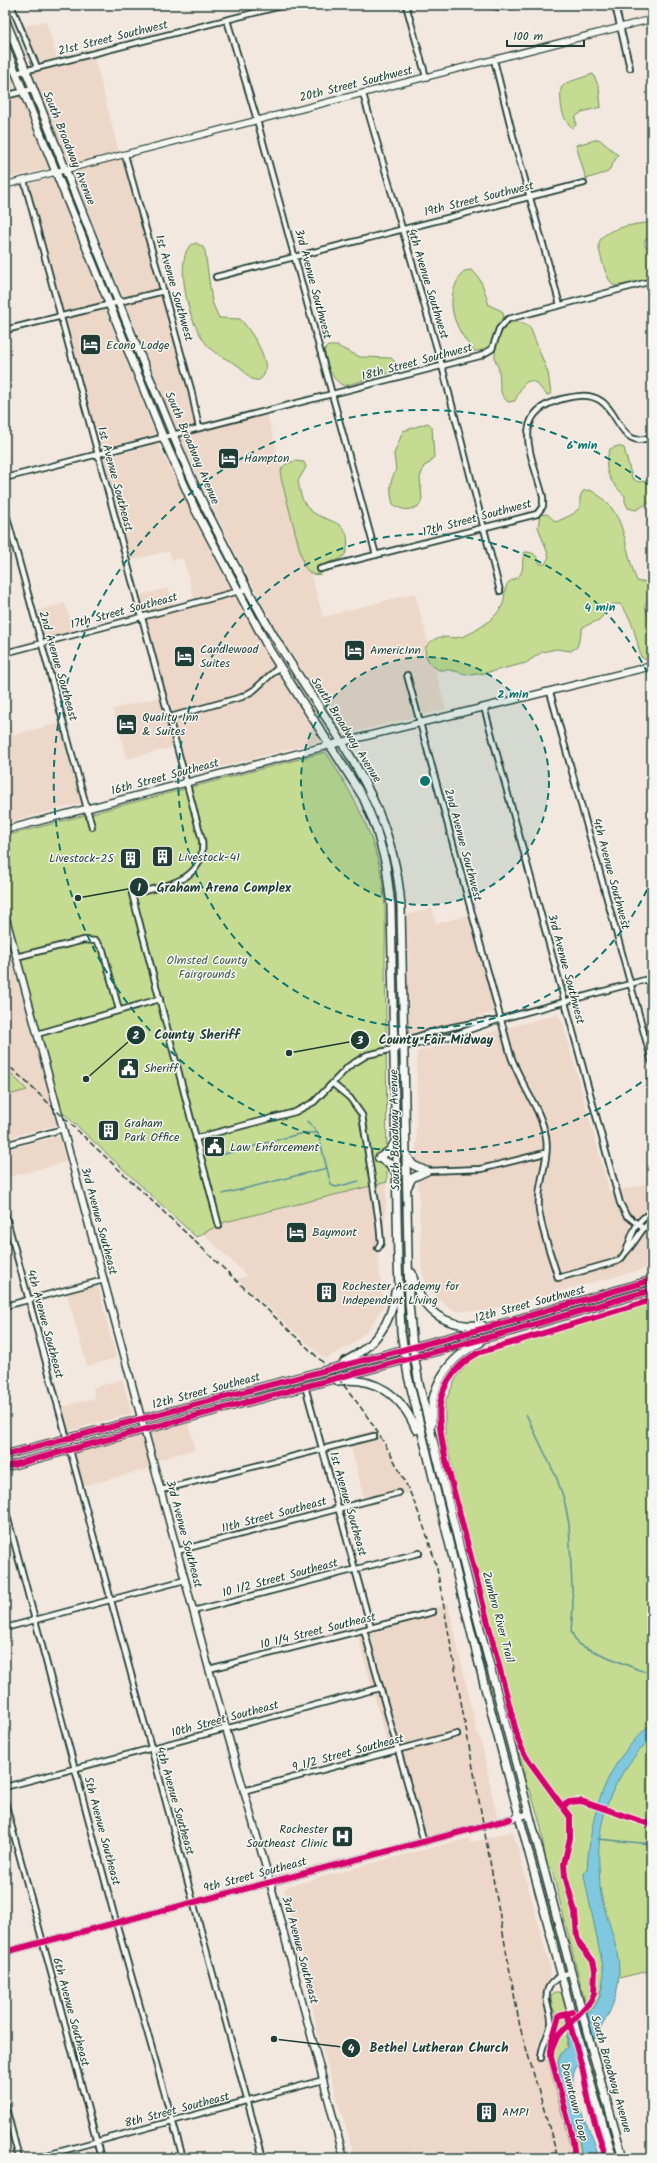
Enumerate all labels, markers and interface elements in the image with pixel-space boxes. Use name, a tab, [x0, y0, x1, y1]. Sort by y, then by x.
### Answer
street label: 21st Street Southwest	[56, 15, 170, 61]
scale bar	[507, 22, 584, 48]
text: 100 m	[513, 27, 544, 46]
street label: 20th Street Southwest	[297, 61, 415, 107]
street label: South Broadway Avenue	[37, 88, 101, 208]
street label: 19th Street Southwest	[422, 176, 536, 222]
street label: 4th Avenue Southwest	[402, 226, 454, 342]
street label: 3rd Avenue Southwest	[289, 227, 337, 342]
street label: 1st Avenue Southwest	[150, 232, 198, 344]
hotel icon: Econo Lodge	[77, 332, 103, 358]
place label: Econo Lodge	[106, 336, 170, 355]
street label: 18th Street Southwest	[359, 338, 475, 386]
street label: South Broadway Avenue	[159, 388, 225, 508]
street label: 1st Avenue Southeast	[92, 424, 138, 534]
text: 6 min	[567, 436, 598, 455]
hotel icon: Hampton	[216, 445, 242, 471]
place label: Hampton	[244, 449, 289, 468]
street label: 17th Street Southwest	[420, 494, 534, 542]
street label: 17th Street Southeast	[68, 588, 180, 634]
text: 4 min	[585, 598, 616, 617]
street label: 2nd Avenue Southeast	[33, 609, 83, 724]
hotel icon: AmericInn	[342, 637, 368, 663]
place label: Candlewood Suites	[200, 640, 259, 673]
place label: AmericInn	[370, 641, 421, 660]
hotel icon: Candlewood Suites	[172, 643, 198, 669]
street label: South Broadway Avenue	[306, 673, 387, 787]
text: 2 min	[497, 685, 529, 704]
place label: Quality Inn & Suites	[142, 708, 198, 741]
hotel icon: Quality Inn & Suites	[113, 711, 139, 737]
street label: 16th Street Southeast	[109, 753, 221, 801]
centre of rings	[418, 774, 432, 788]
street label: 2nd Avenue Southwest	[439, 786, 487, 904]
street label: 4th Avenue Southwest	[587, 816, 635, 932]
building icon: Livestock-41	[150, 844, 176, 870]
building icon: Livestock-25	[117, 845, 143, 871]
place label: Livestock-41	[178, 848, 240, 867]
place label: Livestock-25	[49, 849, 116, 868]
callout: Graham Arena Complex	[129, 875, 299, 900]
text: 1	[137, 878, 141, 897]
text: Graham Arena Complex	[157, 878, 292, 899]
street label: 3rd Avenue Southwest	[542, 912, 590, 1027]
park label: Olmsted County Fairgrounds	[167, 951, 248, 984]
callout: County Sheriff	[126, 1022, 248, 1047]
text: County Sheriff	[154, 1025, 241, 1046]
text: 2	[133, 1026, 140, 1045]
callout: County Fair Midway	[350, 1027, 501, 1052]
text: County Fair Midway	[379, 1030, 494, 1051]
text: 3	[356, 1031, 364, 1050]
public building icon: Sheriff	[116, 1055, 142, 1081]
place label: Sheriff	[144, 1059, 180, 1078]
street label: South Broadway Avenue	[384, 1068, 406, 1191]
place label: Graham Park Office	[124, 1114, 180, 1147]
building icon: Graham Park Office	[96, 1117, 122, 1143]
public building icon: Law Enforcement	[202, 1134, 228, 1160]
place label: Law Enforcement	[230, 1138, 319, 1157]
street label: 3rd Avenue Southeast	[75, 1165, 123, 1278]
hotel icon: Baymont	[283, 1219, 309, 1245]
place label: Baymont	[312, 1223, 357, 1242]
street label: 4th Avenue Southeast	[21, 1267, 69, 1381]
place label: Rochester Academy for Independent Living	[342, 1277, 460, 1310]
building icon: Rochester Academy for Independent Living	[313, 1280, 339, 1306]
street label: 12th Street Southwest	[473, 1280, 588, 1328]
street label: 12th Street Southeast	[150, 1367, 263, 1415]
street label: 1st Avenue Southeast	[324, 1450, 372, 1559]
street label: 3rd Avenue Southeast	[160, 1478, 208, 1591]
street label: 11th Street Southeast	[219, 1492, 329, 1538]
street label: 10 1/2 Street Southeast	[220, 1553, 340, 1603]
street label: Zumbro River Trail	[477, 1569, 519, 1665]
street label: 10 1/4 Street Southeast	[258, 1607, 378, 1655]
street label: 10th Street Southeast	[169, 1695, 281, 1742]
street label: 9 1/2 Street Southeast	[290, 1729, 406, 1777]
street label: 4th Avenue Southeast	[150, 1745, 200, 1858]
street label: 5th Avenue Southeast	[78, 1774, 126, 1888]
place label: Rochester Southeast Clinic	[246, 1820, 329, 1853]
hospital icon: Rochester Southeast Clinic	[330, 1823, 356, 1849]
street label: 9th Street Southeast	[201, 1852, 309, 1898]
street label: 3rd Avenue Southeast	[276, 1894, 324, 2007]
street label: 6th Avenue Southeast	[47, 1955, 95, 2069]
street label: South Broadway Avenue	[585, 2013, 637, 2136]
callout: Bethel Lutheran Church	[341, 2035, 516, 2060]
text: Bethel Lutheran Church	[370, 2038, 508, 2059]
text: 4	[348, 2039, 355, 2058]
street label: Downtown Loop	[555, 2061, 593, 2143]
street label: 8th Street Southeast	[122, 2087, 232, 2133]
building icon: AMPI	[474, 2099, 500, 2125]
place label: AMPI	[502, 2103, 529, 2122]

